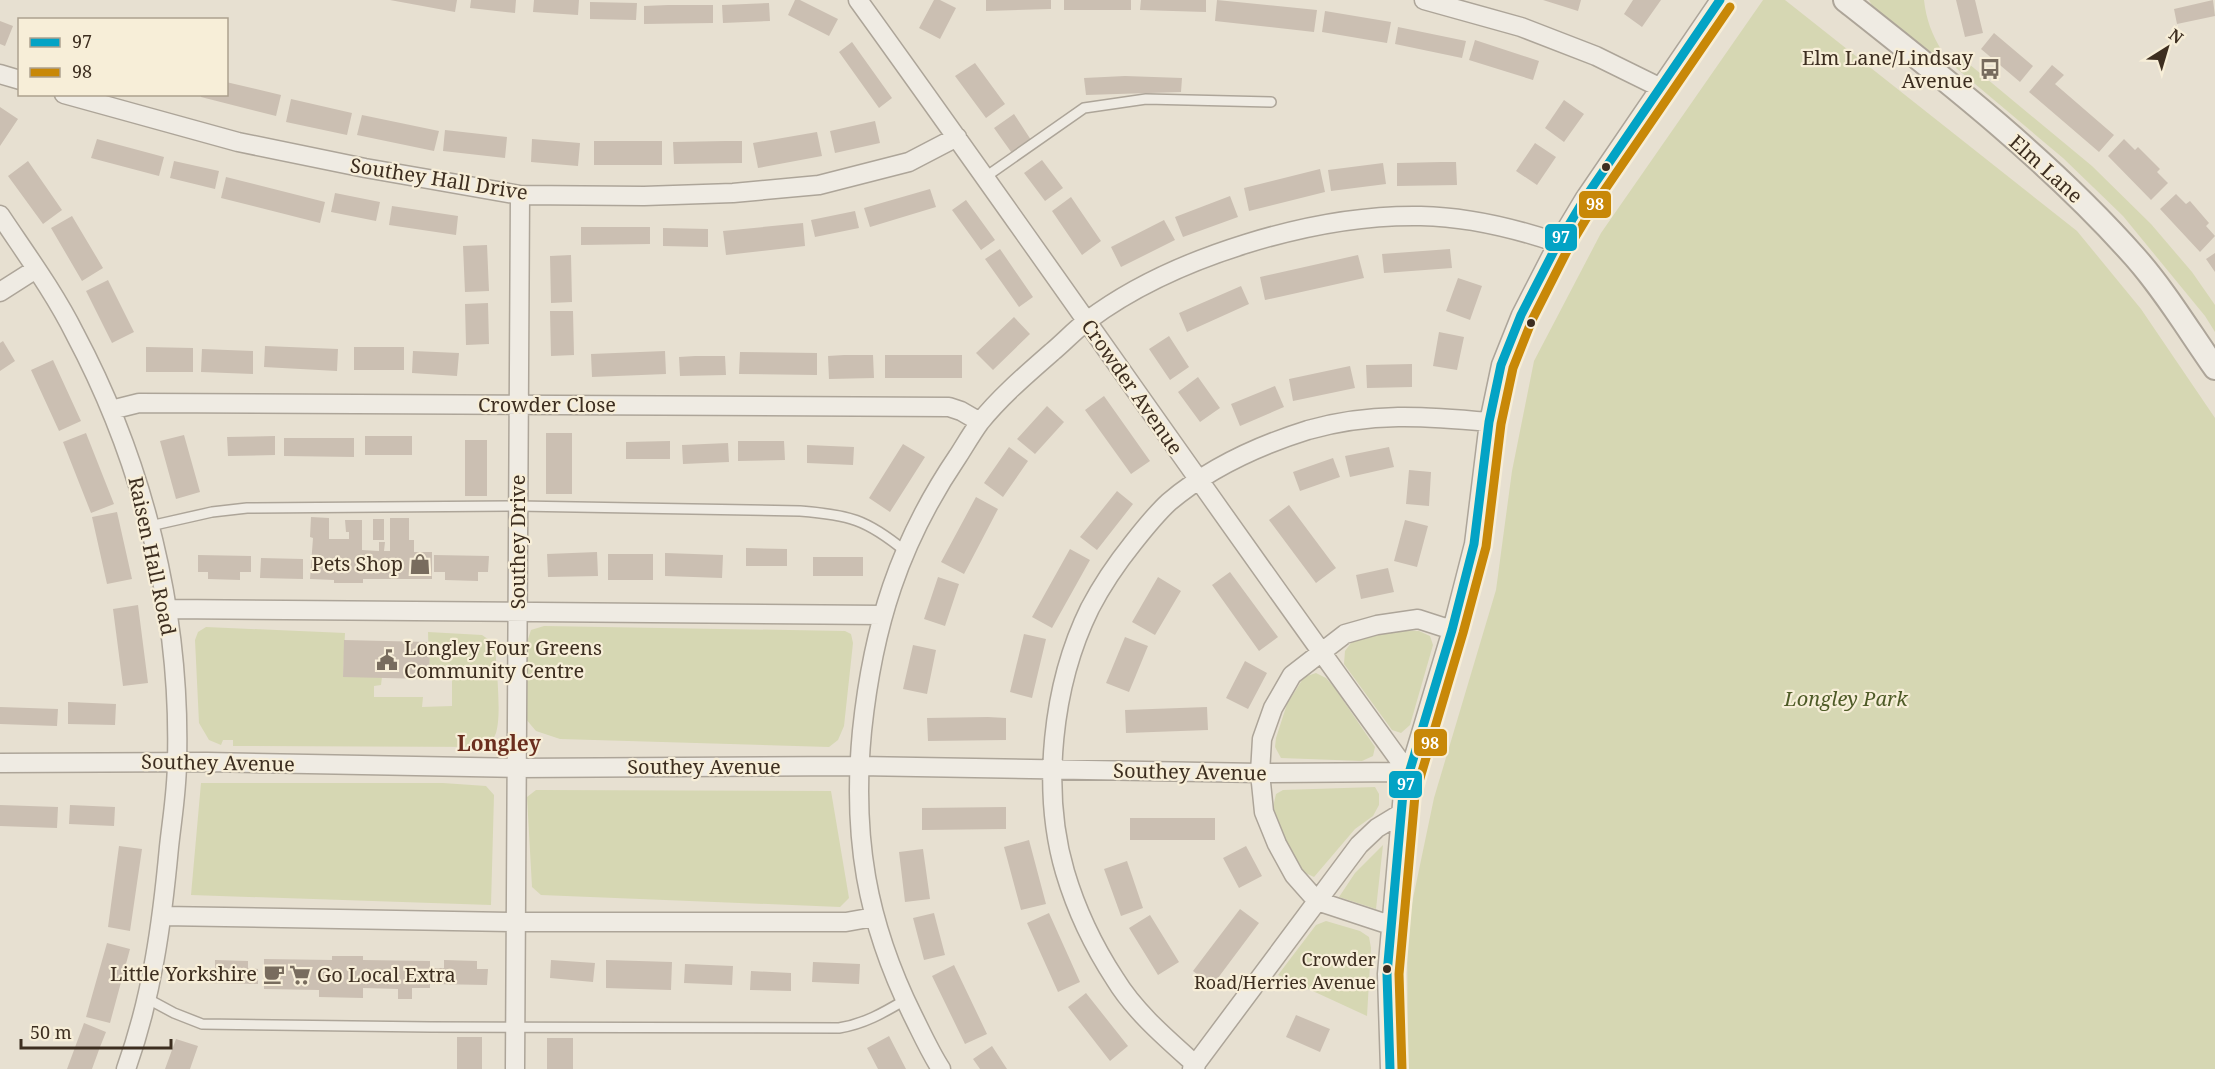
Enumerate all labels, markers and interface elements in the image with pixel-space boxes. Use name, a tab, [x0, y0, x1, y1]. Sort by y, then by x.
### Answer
legend	[18, 18, 228, 96]
north arrow	[2137, 18, 2197, 78]
text: N	[2164, 23, 2188, 49]
text: 97	[72, 29, 92, 53]
place label: Elm Lane/Lindsay Avenue	[1802, 44, 1974, 94]
bus stop icon: Elm Lane/Lindsay Avenue	[1978, 57, 2002, 81]
text: 98	[72, 59, 92, 83]
street label: Elm Lane	[2004, 128, 2089, 209]
street label: Southey Hall Drive	[348, 151, 530, 206]
unlabelled marker	[1600, 161, 1612, 173]
line badge: 98	[1578, 190, 1612, 219]
text: 98	[1586, 193, 1604, 215]
line badge: 97	[1544, 223, 1578, 252]
text: 97	[1552, 226, 1570, 248]
street label: Crowder Avenue	[1076, 314, 1189, 460]
unlabelled marker	[1525, 317, 1537, 329]
street label: Crowder Close	[478, 391, 616, 418]
street label: Raisen Hall Road	[122, 474, 182, 638]
street label: Southey Drive	[504, 475, 531, 609]
place label: Pets Shop	[312, 550, 403, 577]
shop icon: Pets Shop	[408, 552, 432, 576]
place label: Longley Four Greens Community Centre	[404, 634, 602, 684]
public building icon: Longley Four Greens Community Centre	[375, 648, 399, 672]
park label: Longley Park	[1783, 685, 1908, 712]
line badge: 98	[1413, 728, 1448, 757]
district label: Longley	[457, 729, 542, 757]
text: 98	[1421, 732, 1439, 754]
street label: Southey Avenue	[141, 748, 295, 777]
street label: Southey Avenue	[627, 753, 781, 780]
street label: Southey Avenue	[1113, 757, 1267, 786]
line badge: 97	[1388, 770, 1423, 799]
text: 97	[1397, 773, 1415, 795]
place label: Crowder Road/Herries Avenue	[1194, 947, 1377, 994]
place label: Little Yorkshire	[110, 960, 257, 987]
place label: Go Local Extra	[317, 961, 456, 988]
cafe icon: Little Yorkshire	[262, 962, 286, 986]
supermarket icon: Go Local Extra	[288, 963, 312, 987]
marker: Crowder Road/Herries Avenue	[1381, 963, 1393, 975]
scale bar	[21, 1012, 171, 1050]
text: 50 m	[30, 1020, 72, 1044]

